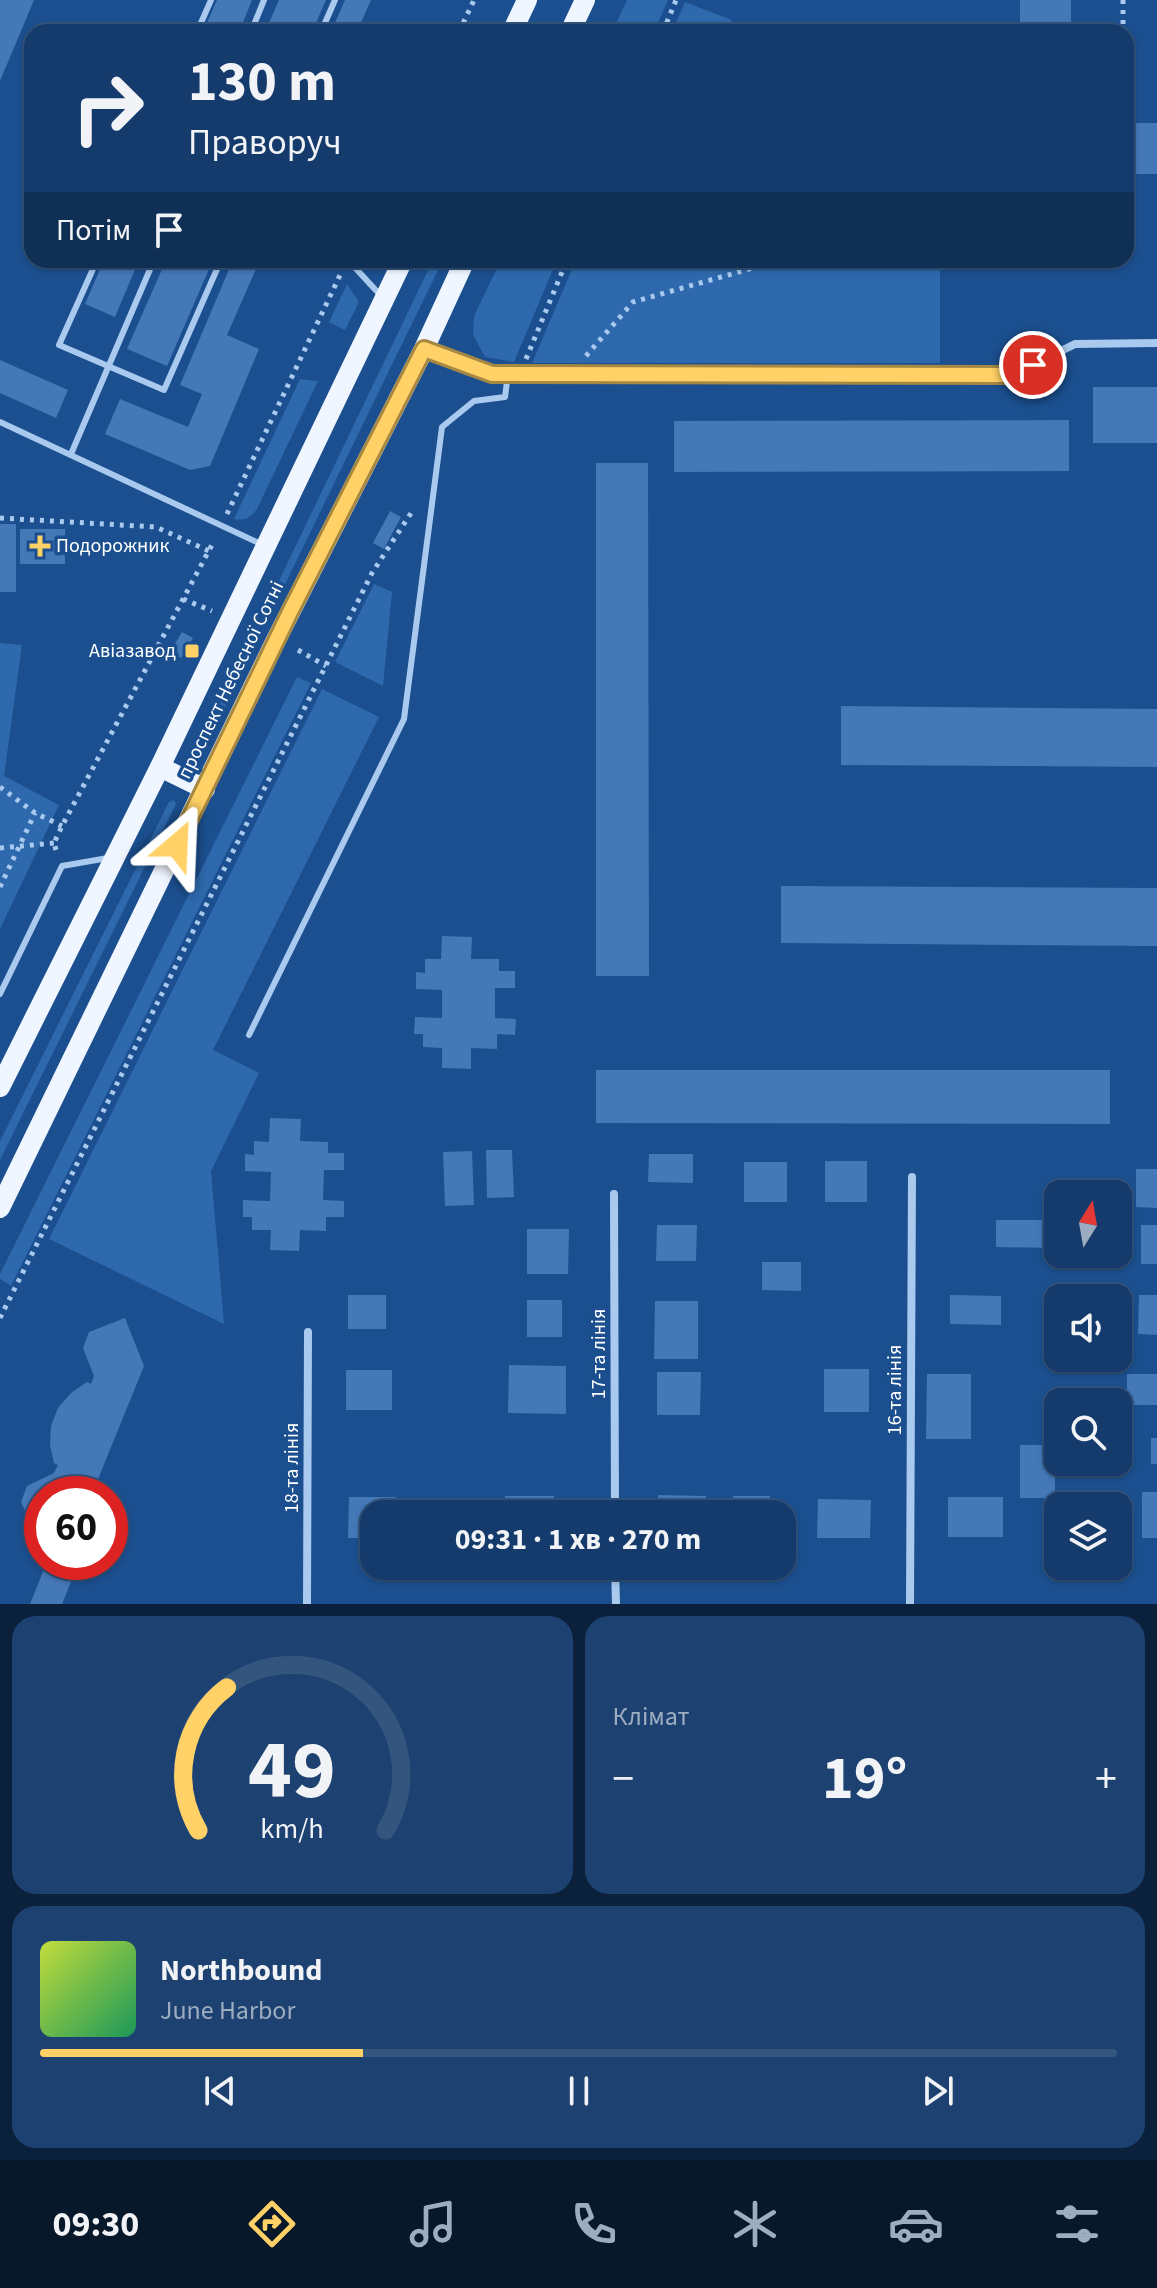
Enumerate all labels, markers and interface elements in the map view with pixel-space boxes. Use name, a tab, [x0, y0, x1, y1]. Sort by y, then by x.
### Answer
text: 130 m	[188, 43, 336, 122]
icon: right	[56, 56, 160, 160]
text: Праворуч	[188, 117, 342, 168]
icon: arrive	[147, 208, 191, 252]
text: Потім	[56, 209, 131, 252]
pin	[999, 331, 1067, 399]
icon: arrive	[1011, 343, 1055, 387]
place label: Подорожник	[56, 532, 169, 560]
marker: Подорожник	[31, 537, 49, 555]
street label: проспект Небесної Сотні	[171, 576, 291, 784]
place label: Авіазавод	[89, 637, 176, 665]
marker: Авіазавод	[183, 642, 201, 660]
position arrow	[135, 803, 219, 887]
north arrow	[1044, 1180, 1132, 1268]
map controls	[1044, 1180, 1132, 1580]
button: sound	[1044, 1284, 1132, 1372]
street label: 17-та лінія	[585, 1309, 613, 1399]
street label: 16-та лінія	[881, 1345, 909, 1435]
button: search	[1044, 1388, 1132, 1476]
street label: 18-та лінія	[278, 1423, 306, 1513]
speed limit sign: 60	[24, 1476, 128, 1580]
button: layers	[1044, 1492, 1132, 1580]
text: 09:31 · 1 хв · 270 m	[455, 1518, 701, 1561]
text: Клімат	[613, 1698, 689, 1735]
text: 49	[248, 1712, 336, 1830]
text: 19°	[822, 1737, 907, 1822]
text: −	[613, 1748, 634, 1811]
text: +	[1095, 1748, 1117, 1811]
text: km/h	[261, 1809, 324, 1849]
text: Northbound	[160, 1949, 322, 1992]
text: June Harbor	[160, 1992, 296, 2029]
icon: previous	[198, 2069, 242, 2113]
icon: pause	[557, 2069, 601, 2113]
icon: next	[916, 2069, 960, 2113]
icon: directions	[244, 2196, 300, 2252]
icon: music	[405, 2196, 461, 2252]
icon: phone	[566, 2196, 622, 2252]
icon: climate	[727, 2196, 783, 2252]
icon: car	[888, 2196, 944, 2252]
icon: filters	[1049, 2196, 1105, 2252]
text: 09:30	[52, 2199, 139, 2250]

